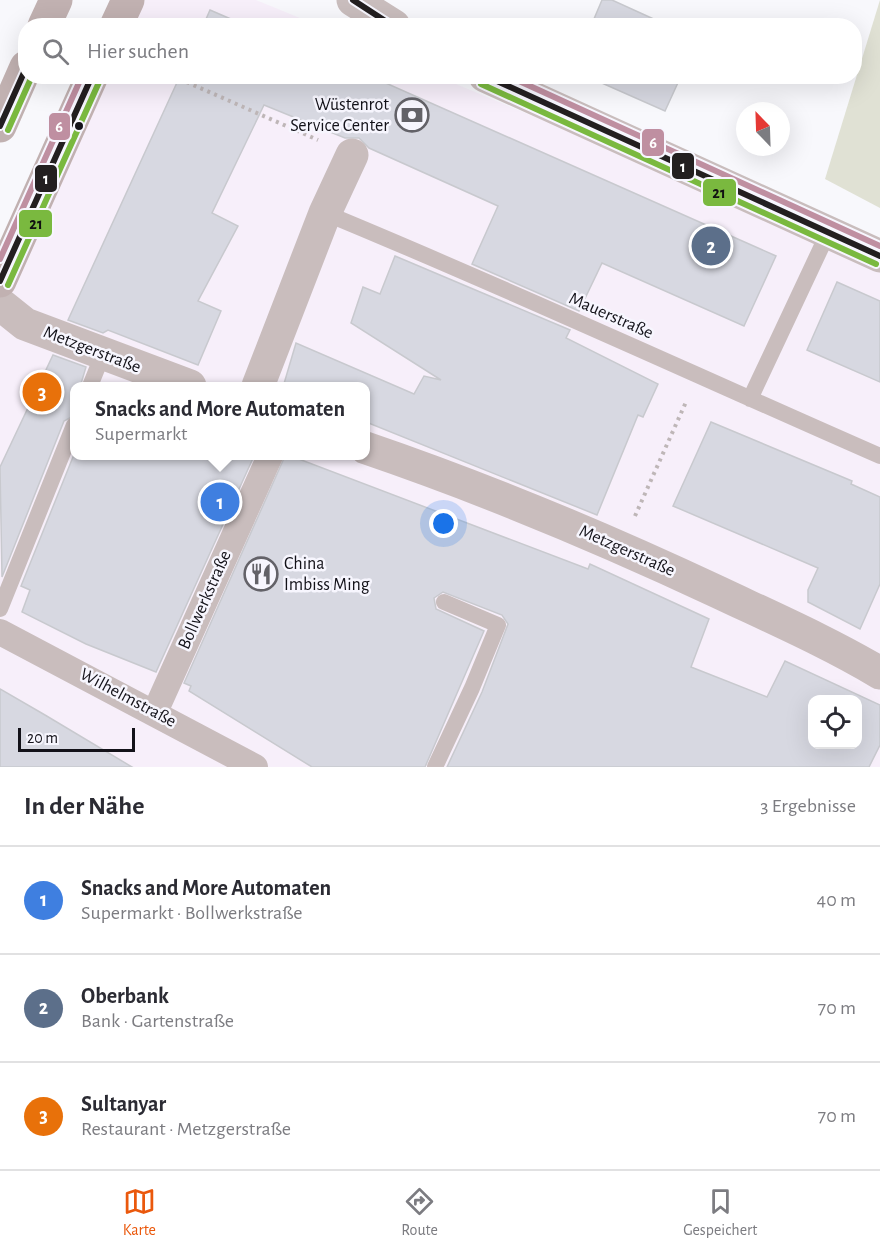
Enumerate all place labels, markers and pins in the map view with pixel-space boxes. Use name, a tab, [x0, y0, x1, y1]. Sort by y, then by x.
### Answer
place label: Wüstenrot Service Center	[290, 96, 389, 135]
bank icon: Wüstenrot Service Center	[394, 97, 430, 133]
unlabelled marker	[73, 120, 85, 132]
pin: 2	[692, 224, 730, 268]
pin: 3	[22, 370, 62, 414]
pin: 1	[200, 480, 240, 524]
place label: China Imbiss Ming	[284, 555, 370, 594]
restaurant icon: China Imbiss Ming	[243, 556, 279, 592]

